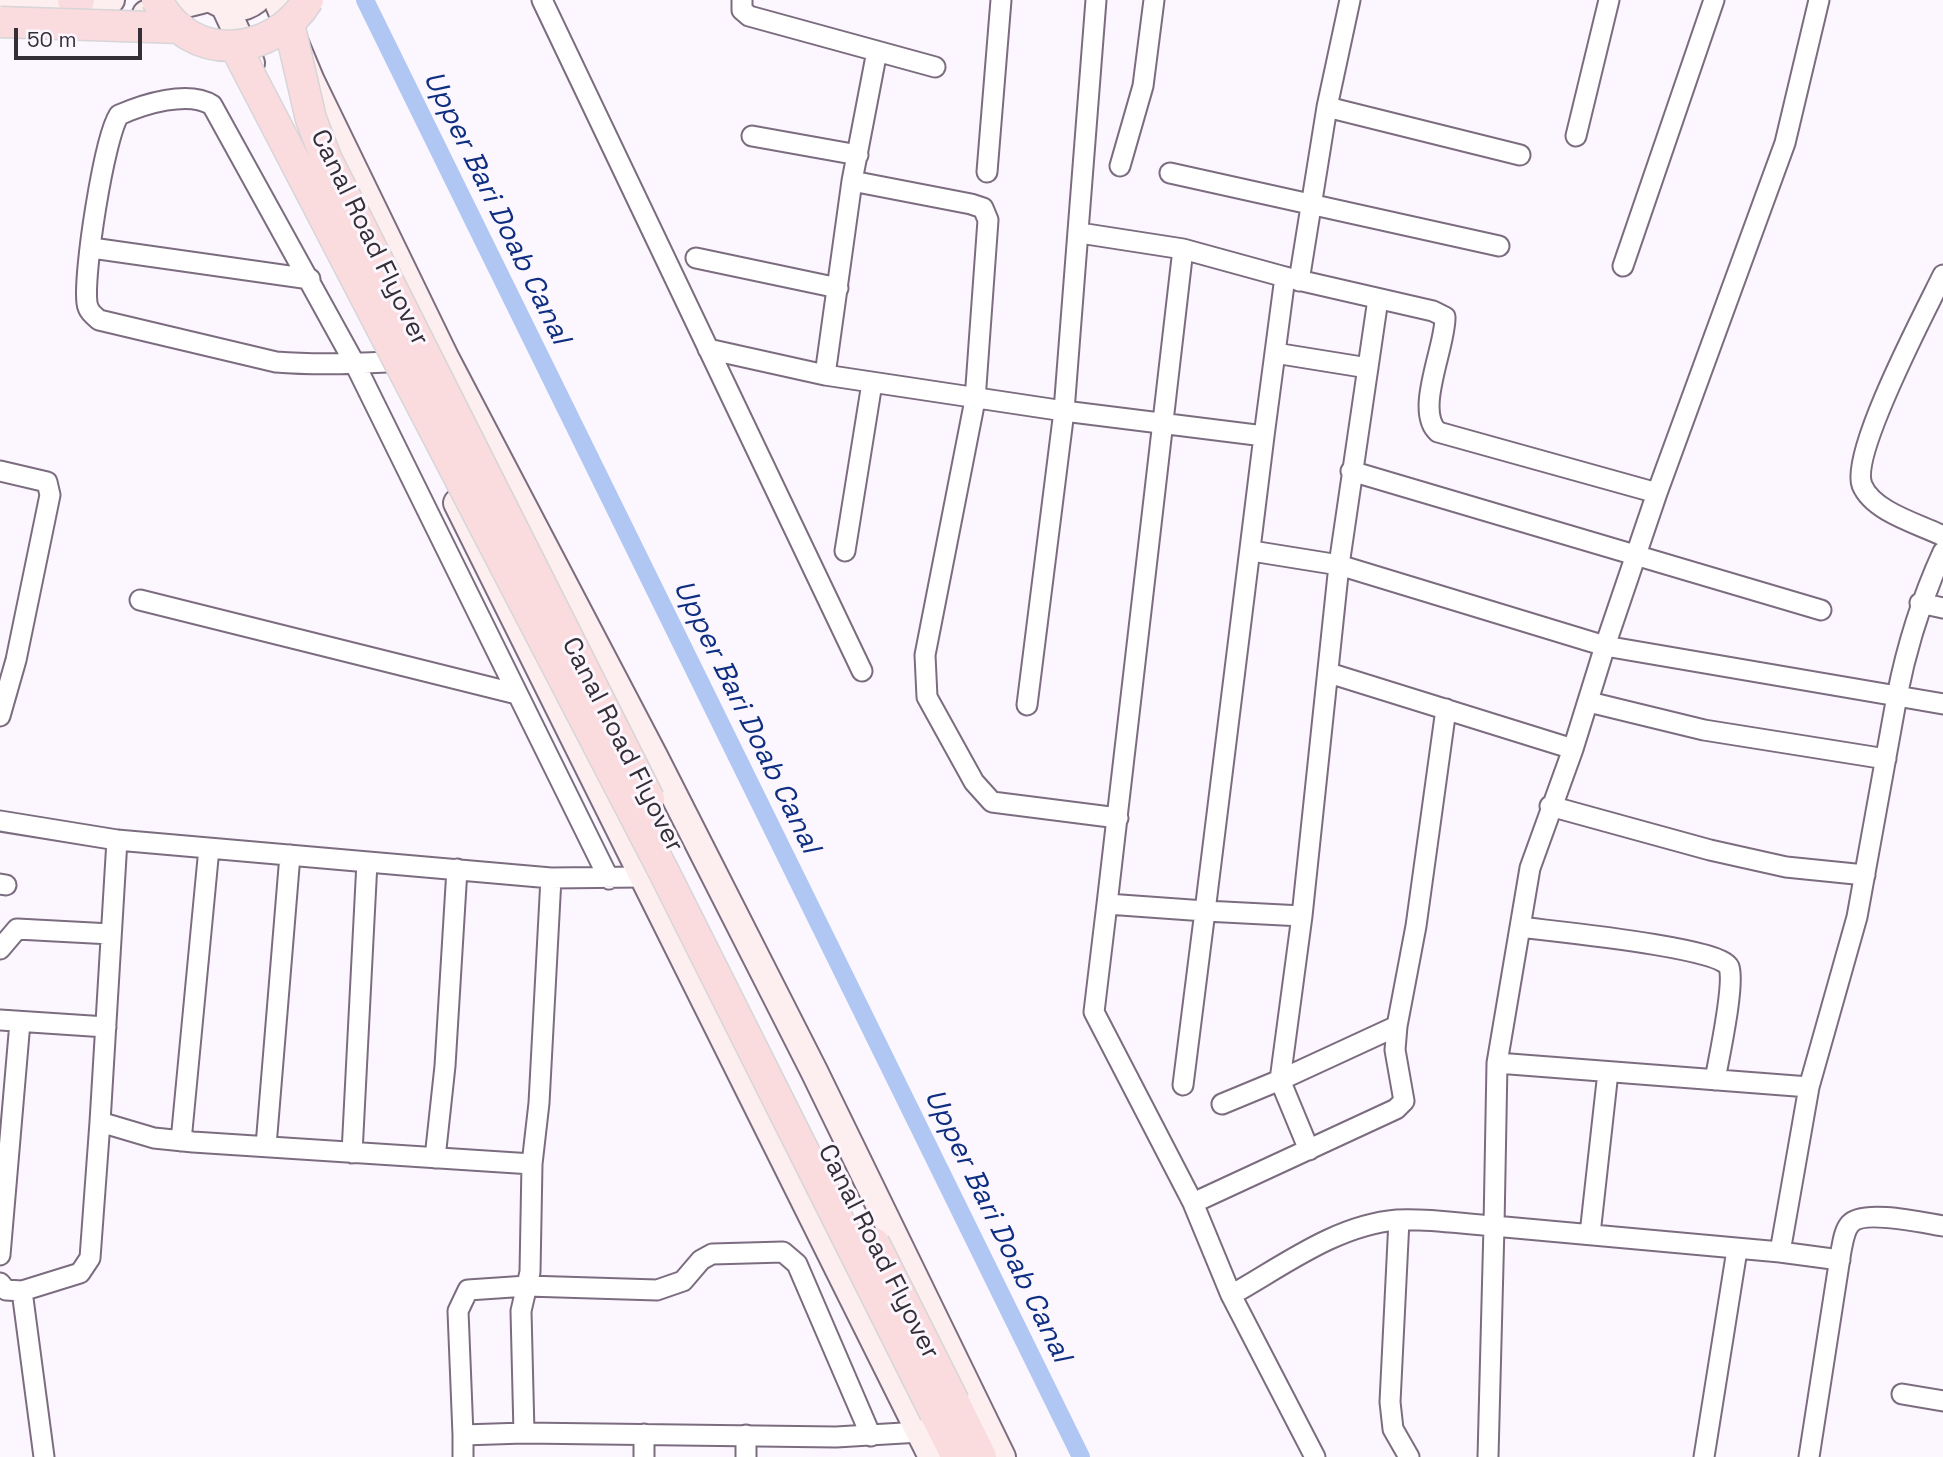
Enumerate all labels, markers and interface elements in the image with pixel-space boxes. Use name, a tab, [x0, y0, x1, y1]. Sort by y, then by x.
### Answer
scale bar	[18, 14, 145, 58]
text: 50 m	[27, 26, 77, 53]
water label: Upper Bari Doab Canal	[415, 66, 577, 350]
street label: Canal Road Flyover	[303, 125, 435, 351]
water label: Upper Bari Doab Canal	[665, 575, 827, 859]
street label: Canal Road Flyover	[554, 633, 690, 857]
water label: Upper Bari Doab Canal	[916, 1084, 1078, 1368]
street label: Canal Road Flyover	[810, 1140, 946, 1364]

